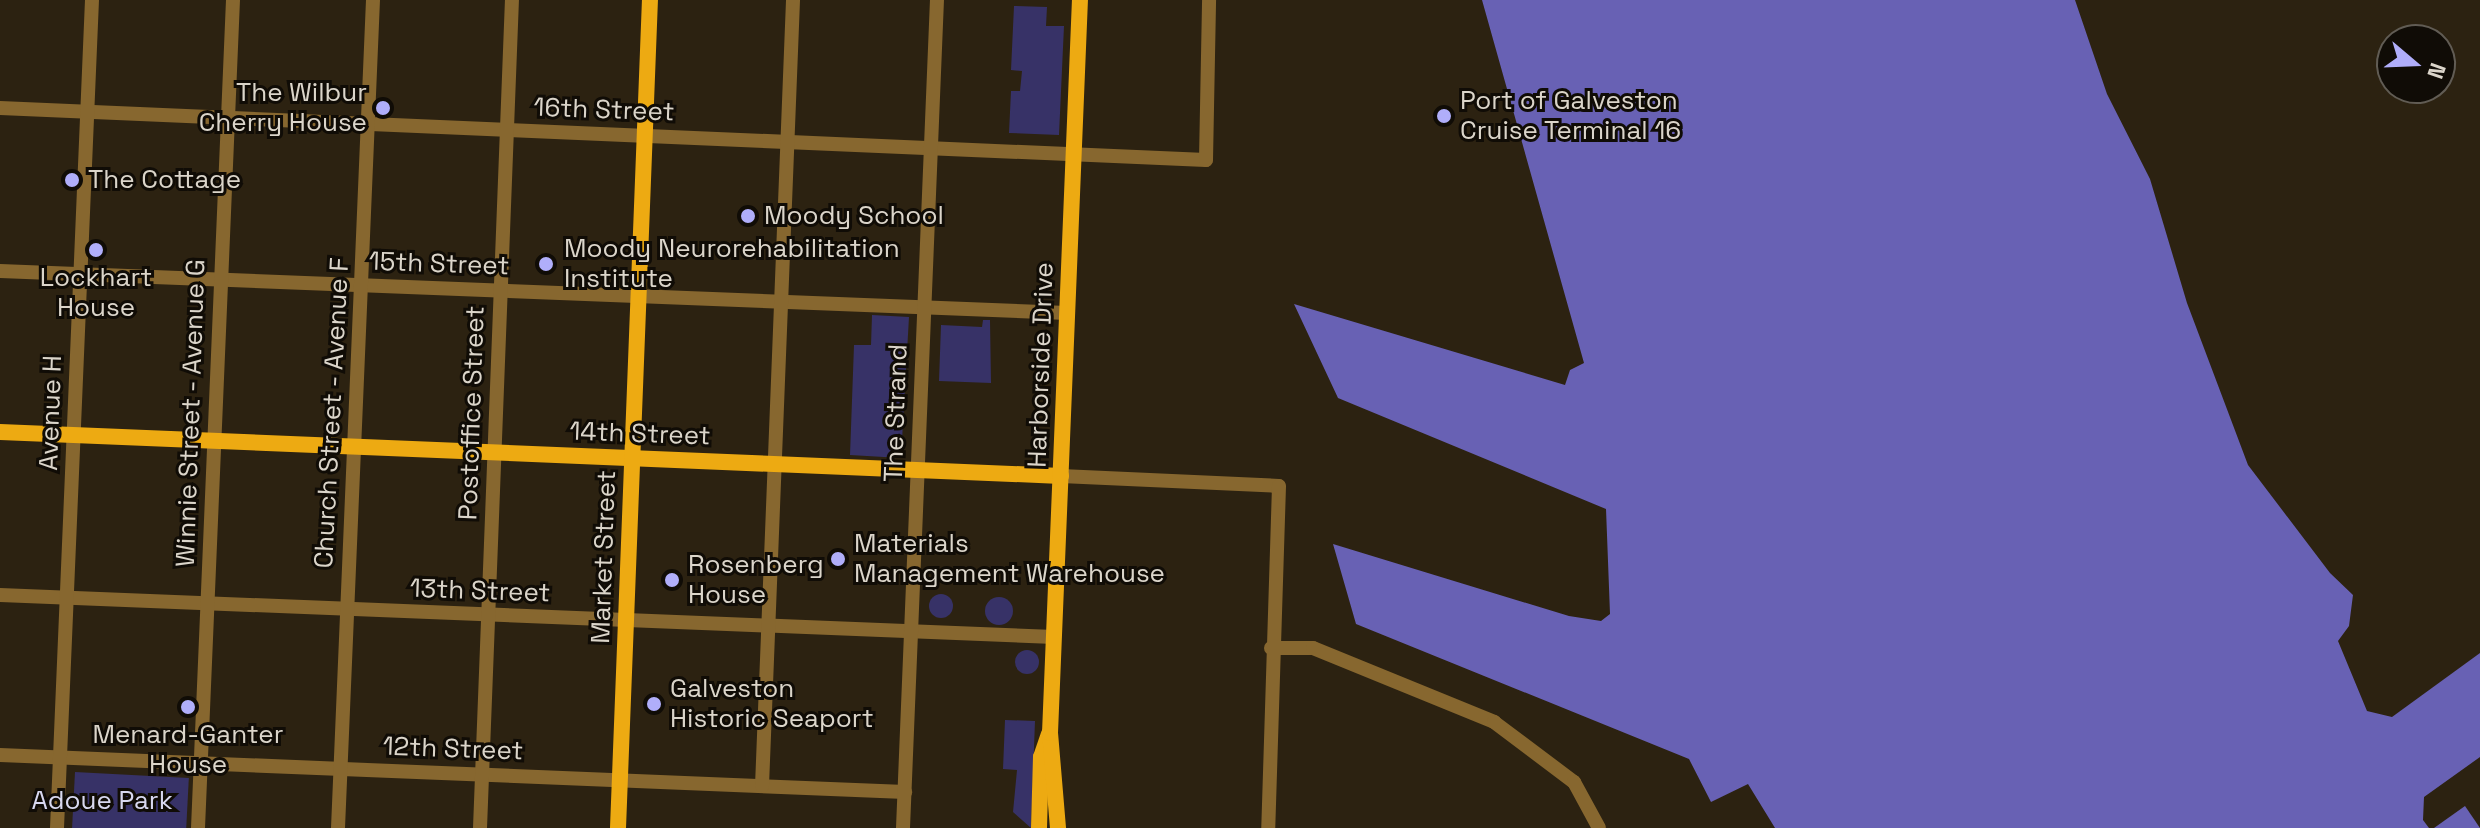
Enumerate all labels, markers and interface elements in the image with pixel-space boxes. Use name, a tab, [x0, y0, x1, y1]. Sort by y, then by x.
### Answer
north arrow	[2376, 24, 2456, 104]
text: N	[2421, 60, 2452, 83]
place label: The Wilbur Cherry House	[199, 77, 367, 138]
place label: Port of Galveston Cruise Terminal 16	[1460, 85, 1682, 146]
street label: 16th Street	[533, 92, 675, 128]
marker: The Wilbur Cherry House	[374, 99, 392, 117]
marker: Port of Galveston Cruise Terminal 16	[1435, 107, 1453, 125]
place label: The Cottage	[88, 164, 241, 196]
marker: The Cottage	[63, 171, 81, 189]
place label: Moody School	[764, 200, 944, 232]
marker: Moody School	[739, 207, 757, 225]
place label: Moody Neurorehabilitation Institute	[564, 233, 900, 294]
marker: Lockhart House	[87, 241, 105, 259]
street label: 15th Street	[368, 246, 510, 282]
marker: Moody Neurorehabilitation Institute	[535, 253, 557, 275]
street label: Church Street - Avenue F	[308, 256, 356, 570]
street label: Winnie Street - Avenue G	[170, 258, 212, 568]
place label: Lockhart House	[40, 262, 152, 324]
street label: Harborside Drive	[1022, 262, 1060, 468]
street label: Postoffice Street	[453, 305, 491, 521]
street label: The Strand	[878, 343, 914, 483]
street label: Avenue H	[33, 355, 69, 471]
street label: 14th Street	[569, 416, 711, 452]
street label: Market Street	[585, 470, 623, 644]
place label: Materials Management Warehouse	[854, 528, 1165, 590]
place label: Rosenberg House	[688, 549, 824, 610]
marker: Materials Management Warehouse	[829, 550, 847, 568]
marker: Rosenberg House	[663, 571, 681, 589]
street label: 13th Street	[409, 573, 551, 609]
place label: Galveston Historic Seaport	[670, 673, 874, 734]
marker: Galveston Historic Seaport	[645, 695, 663, 713]
marker: Menard-Ganter House	[179, 698, 197, 716]
place label: Menard-Ganter House	[92, 719, 284, 780]
street label: 12th Street	[382, 731, 524, 767]
park label: Adoue Park	[31, 785, 173, 817]

